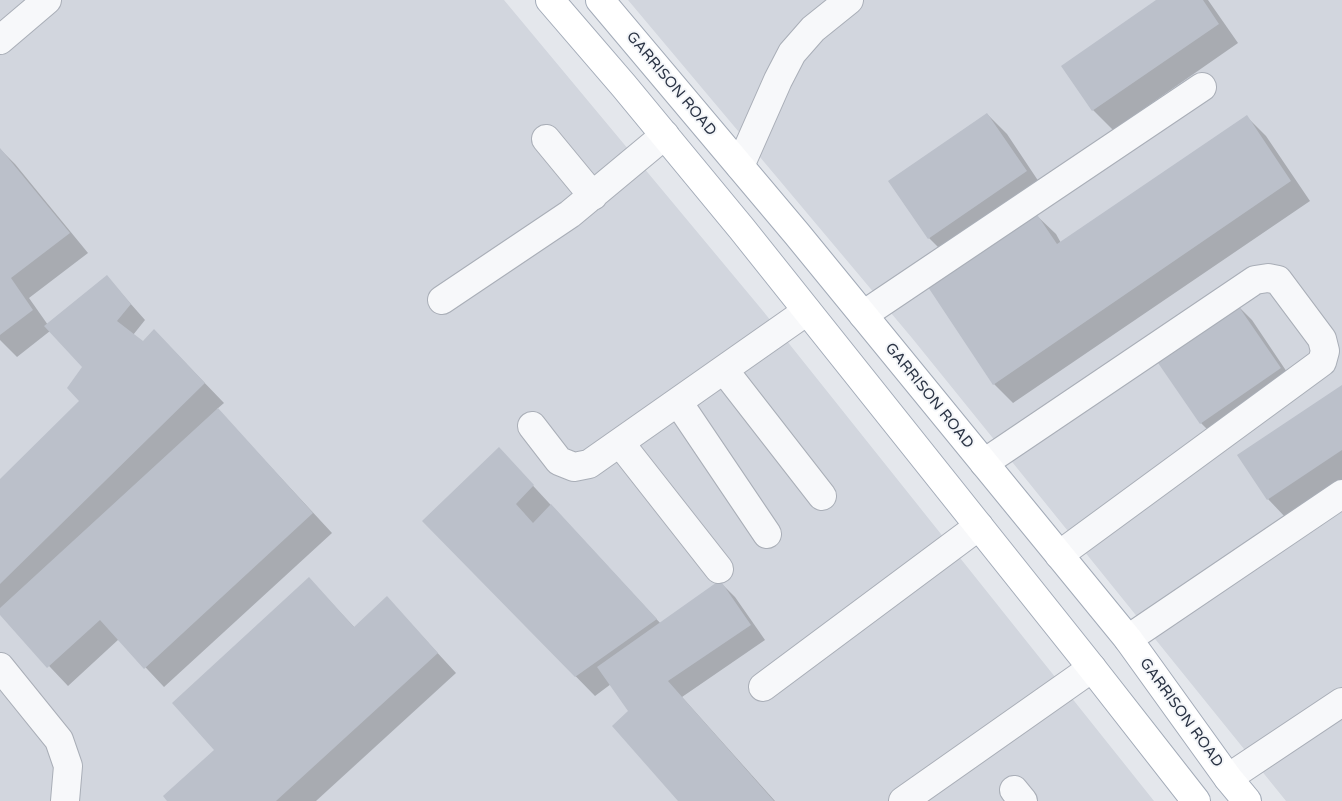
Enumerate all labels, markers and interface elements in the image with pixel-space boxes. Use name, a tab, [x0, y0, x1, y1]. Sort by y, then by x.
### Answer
street label: GARRISON ROAD	[622, 28, 720, 140]
street label: GARRISON ROAD	[881, 340, 977, 452]
street label: GARRISON ROAD	[1135, 655, 1227, 771]

